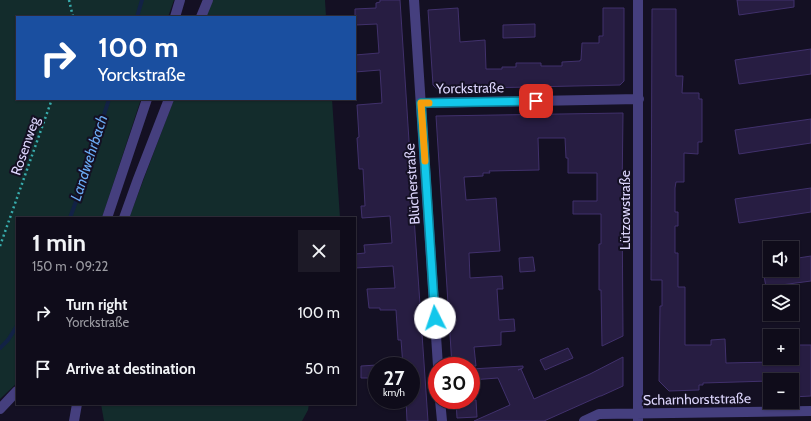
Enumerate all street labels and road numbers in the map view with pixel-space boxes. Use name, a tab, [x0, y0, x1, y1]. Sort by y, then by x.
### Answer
street label: Yorckstraße	[435, 78, 504, 98]
street label: Rosenweg	[7, 113, 44, 178]
street label: Blücherstraße	[400, 143, 424, 225]
street label: Lützowstraße	[616, 170, 634, 250]
street label: Scharnhorststraße	[643, 389, 751, 409]

